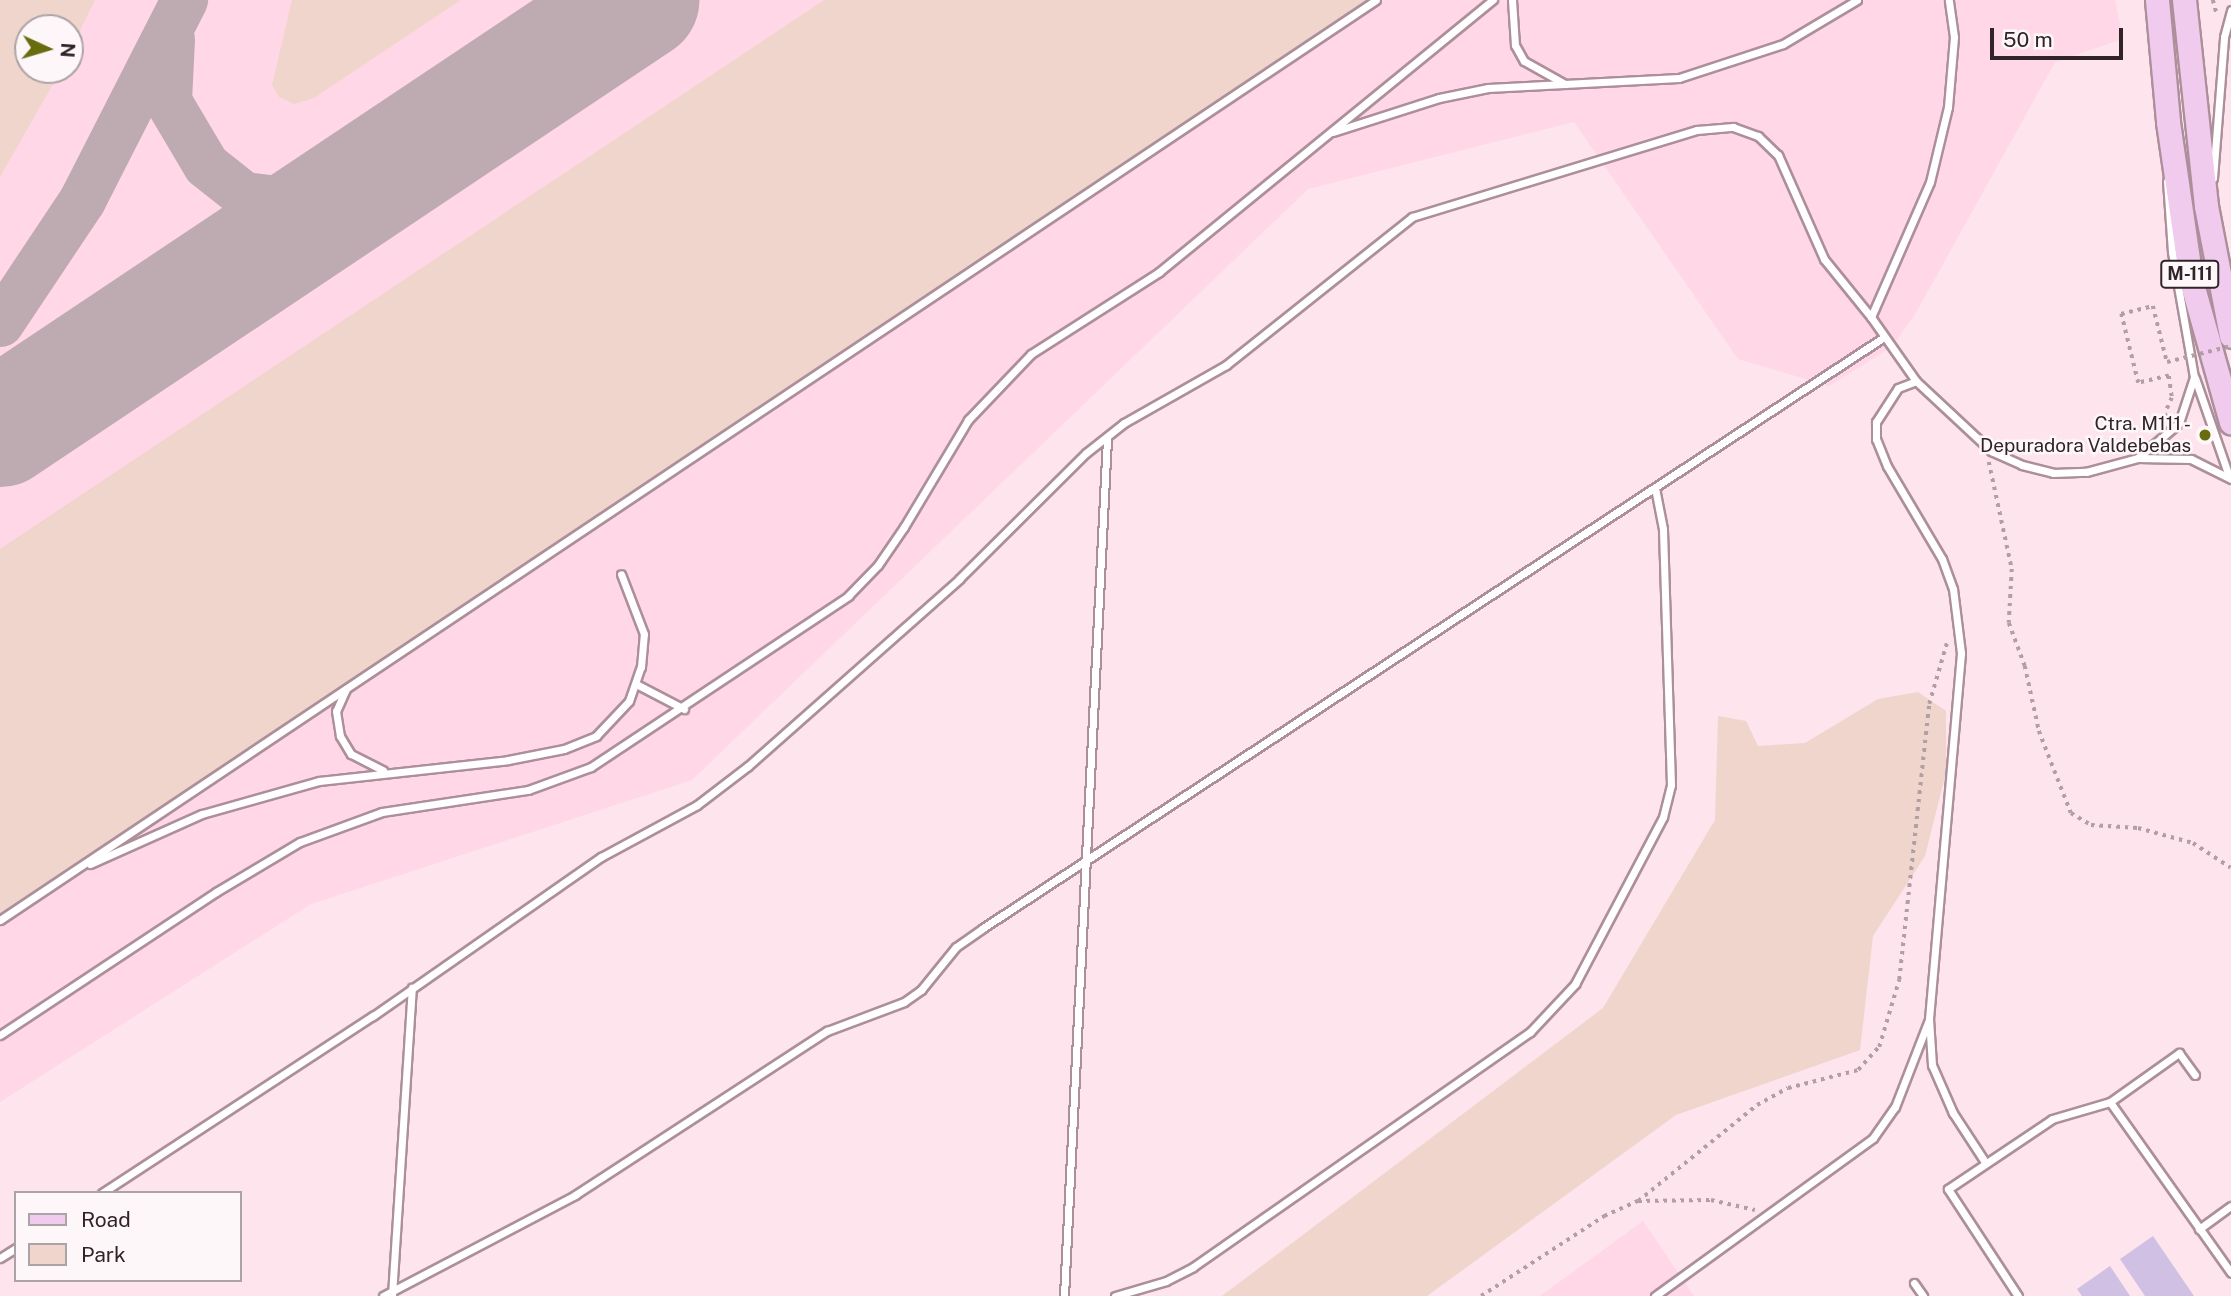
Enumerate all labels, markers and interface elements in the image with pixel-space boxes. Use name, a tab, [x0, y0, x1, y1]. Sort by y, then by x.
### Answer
north arrow	[14, 14, 84, 84]
scale bar	[1993, 14, 2126, 58]
text: 50 m	[2003, 27, 2053, 52]
text: N	[56, 42, 79, 58]
road number: M-111	[2160, 260, 2220, 288]
place label: Ctra. M111 - Depuradora Valdebebas	[1980, 413, 2191, 457]
marker: Ctra. M111 - Depuradora Valdebebas	[2197, 427, 2213, 443]
legend	[14, 1191, 242, 1282]
text: Road	[81, 1207, 131, 1232]
text: Park	[81, 1242, 126, 1267]

